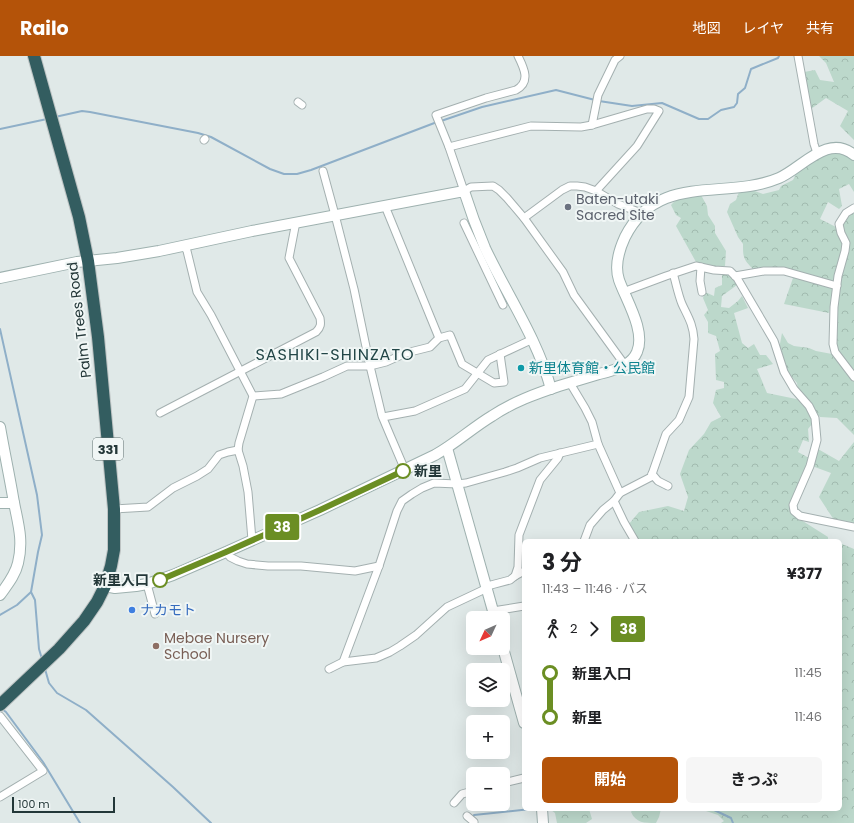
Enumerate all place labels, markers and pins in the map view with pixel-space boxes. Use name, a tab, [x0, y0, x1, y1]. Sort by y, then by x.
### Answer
place label: Baten-utaki Sacred Site	[576, 189, 659, 225]
marker: Baten-utaki Sacred Site	[563, 202, 573, 212]
place label: 新里体育館・公民館	[529, 358, 655, 378]
marker: 新里体育館・公民館	[516, 363, 526, 373]
place label: 新里	[414, 461, 442, 481]
marker: 新里	[395, 463, 411, 479]
place label: 新里入口	[93, 570, 149, 590]
marker: 新里入口	[152, 572, 168, 588]
place label: ナカモト	[140, 600, 196, 620]
marker: ナカモト	[127, 605, 137, 615]
place label: Mebae Nursery School	[164, 628, 269, 664]
marker: Mebae Nursery School	[151, 641, 161, 651]

